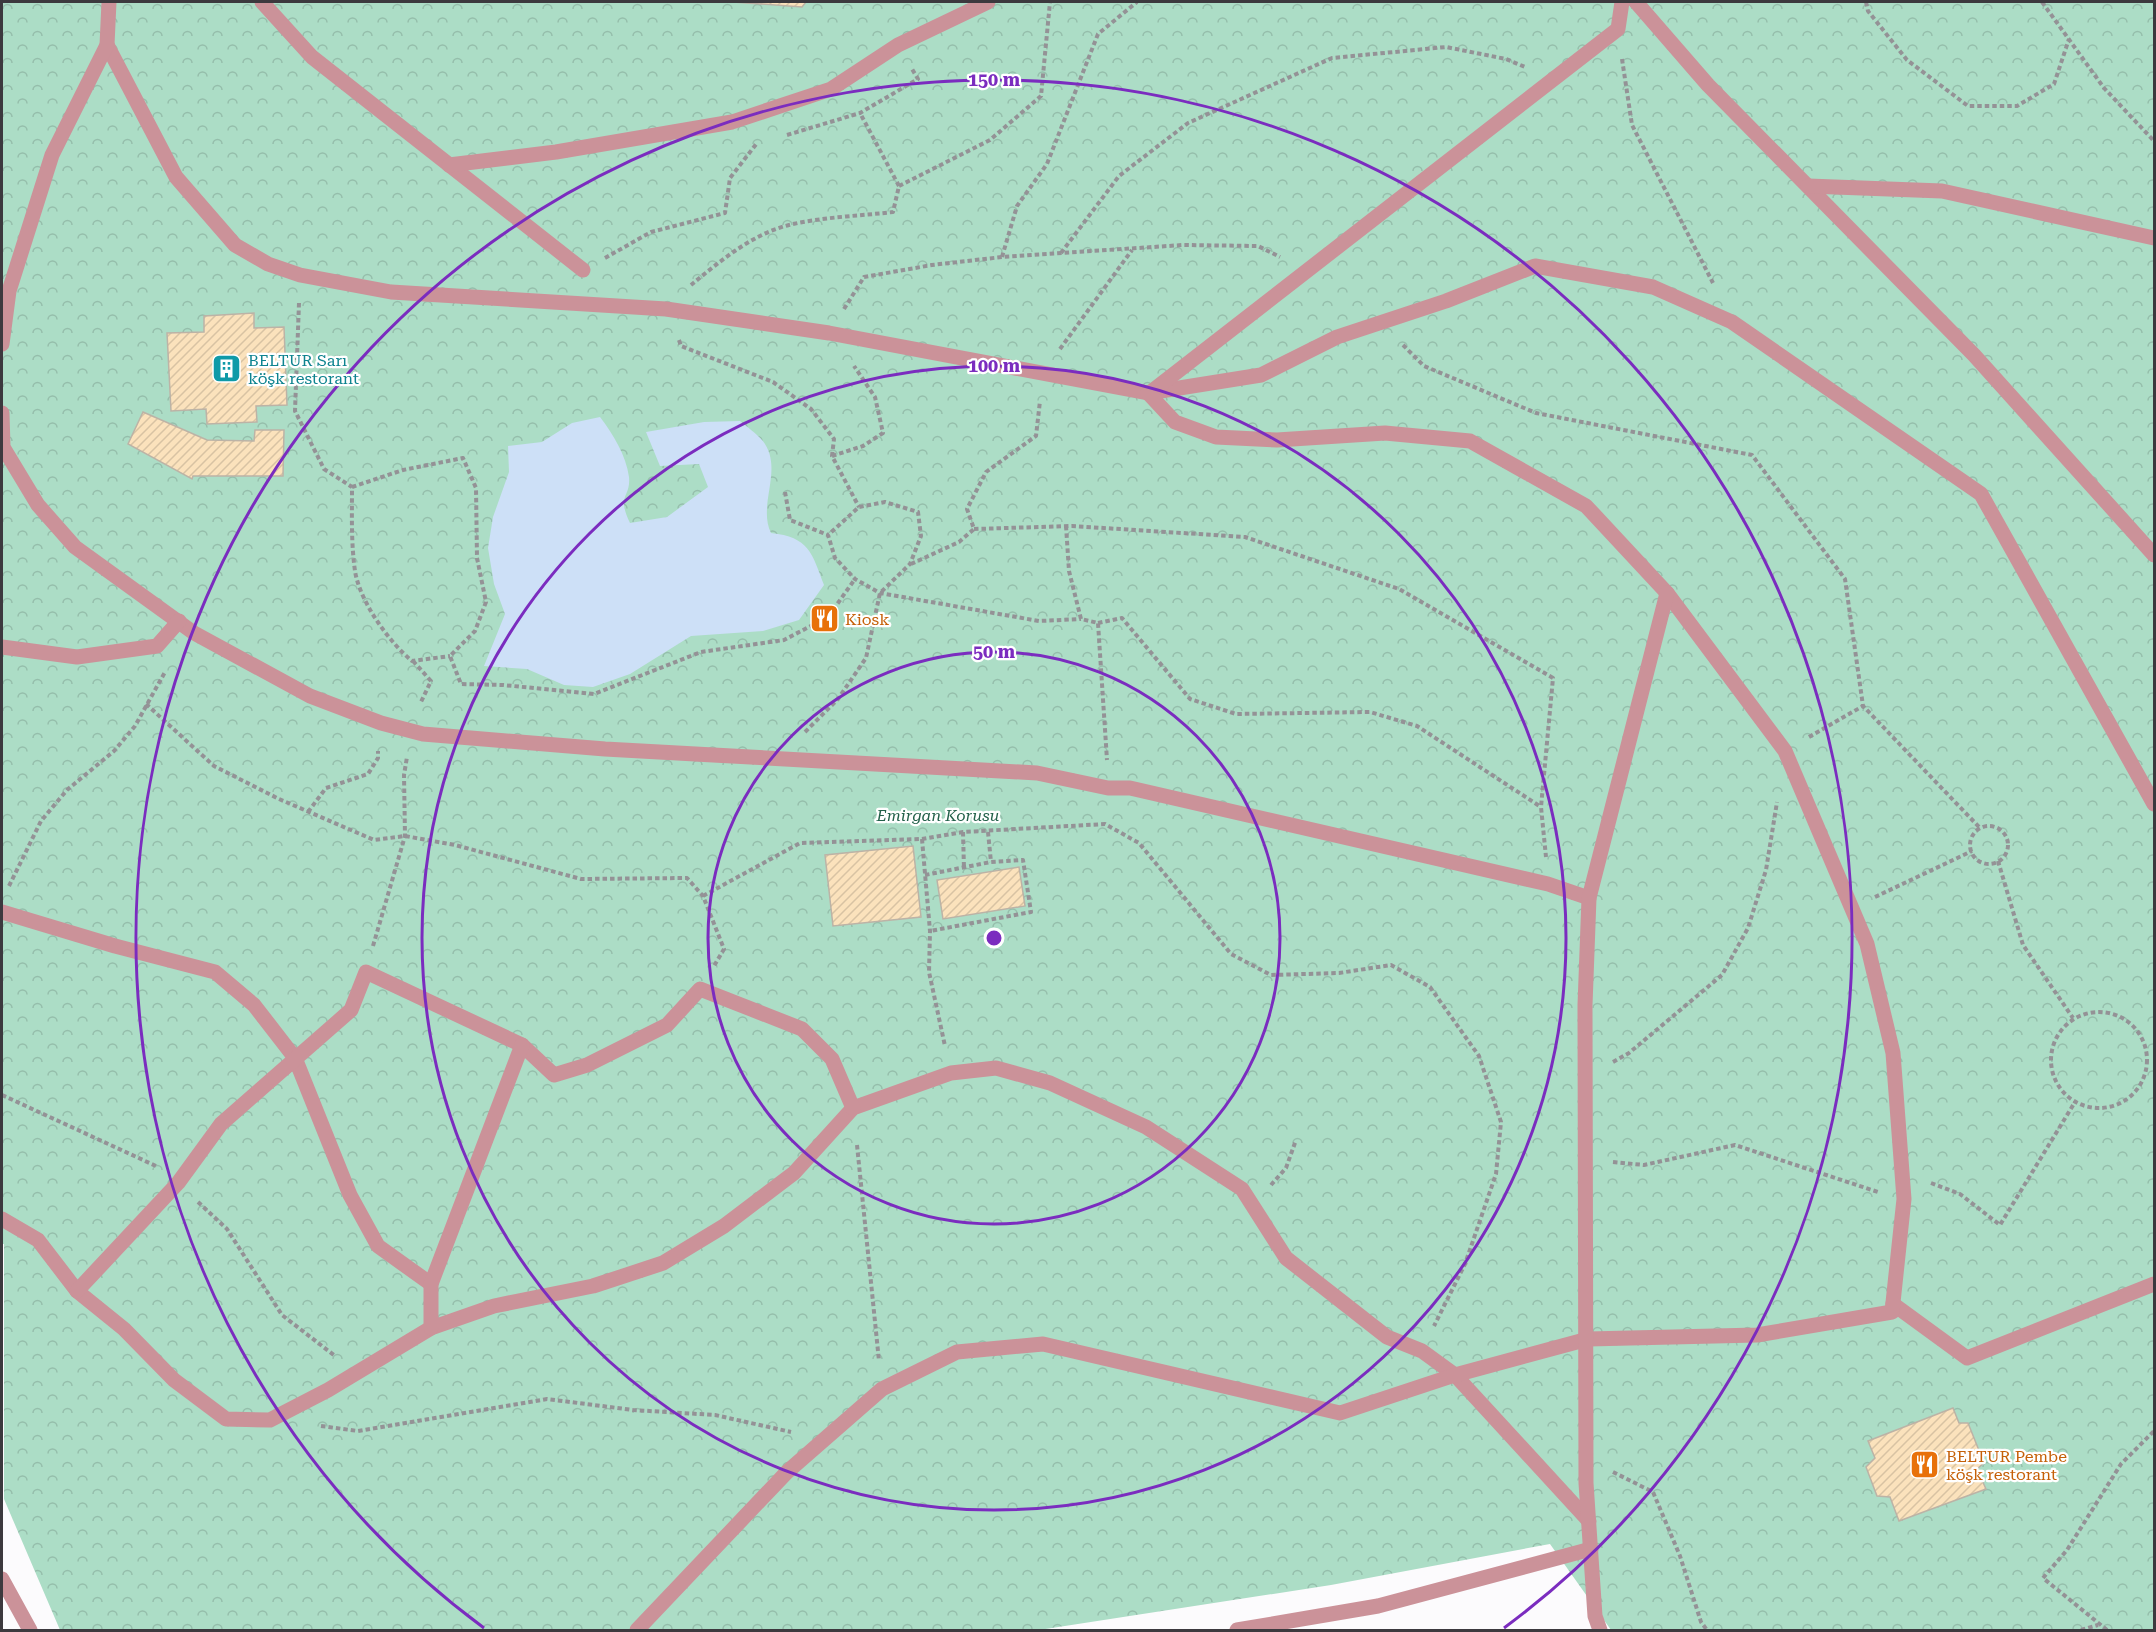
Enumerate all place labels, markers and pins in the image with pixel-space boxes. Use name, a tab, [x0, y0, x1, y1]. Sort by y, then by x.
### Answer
place label: BELTUR Sarı köşk restorant	[248, 351, 359, 388]
building icon: BELTUR Sarı köşk restorant	[211, 353, 243, 385]
restaurant icon: Kiosk	[808, 603, 840, 635]
place label: Kiosk	[845, 610, 889, 629]
centre of rings	[984, 928, 1004, 948]
place label: BELTUR Pembe köşk restorant	[1946, 1447, 2067, 1484]
restaurant icon: BELTUR Pembe köşk restorant	[1909, 1449, 1941, 1481]

